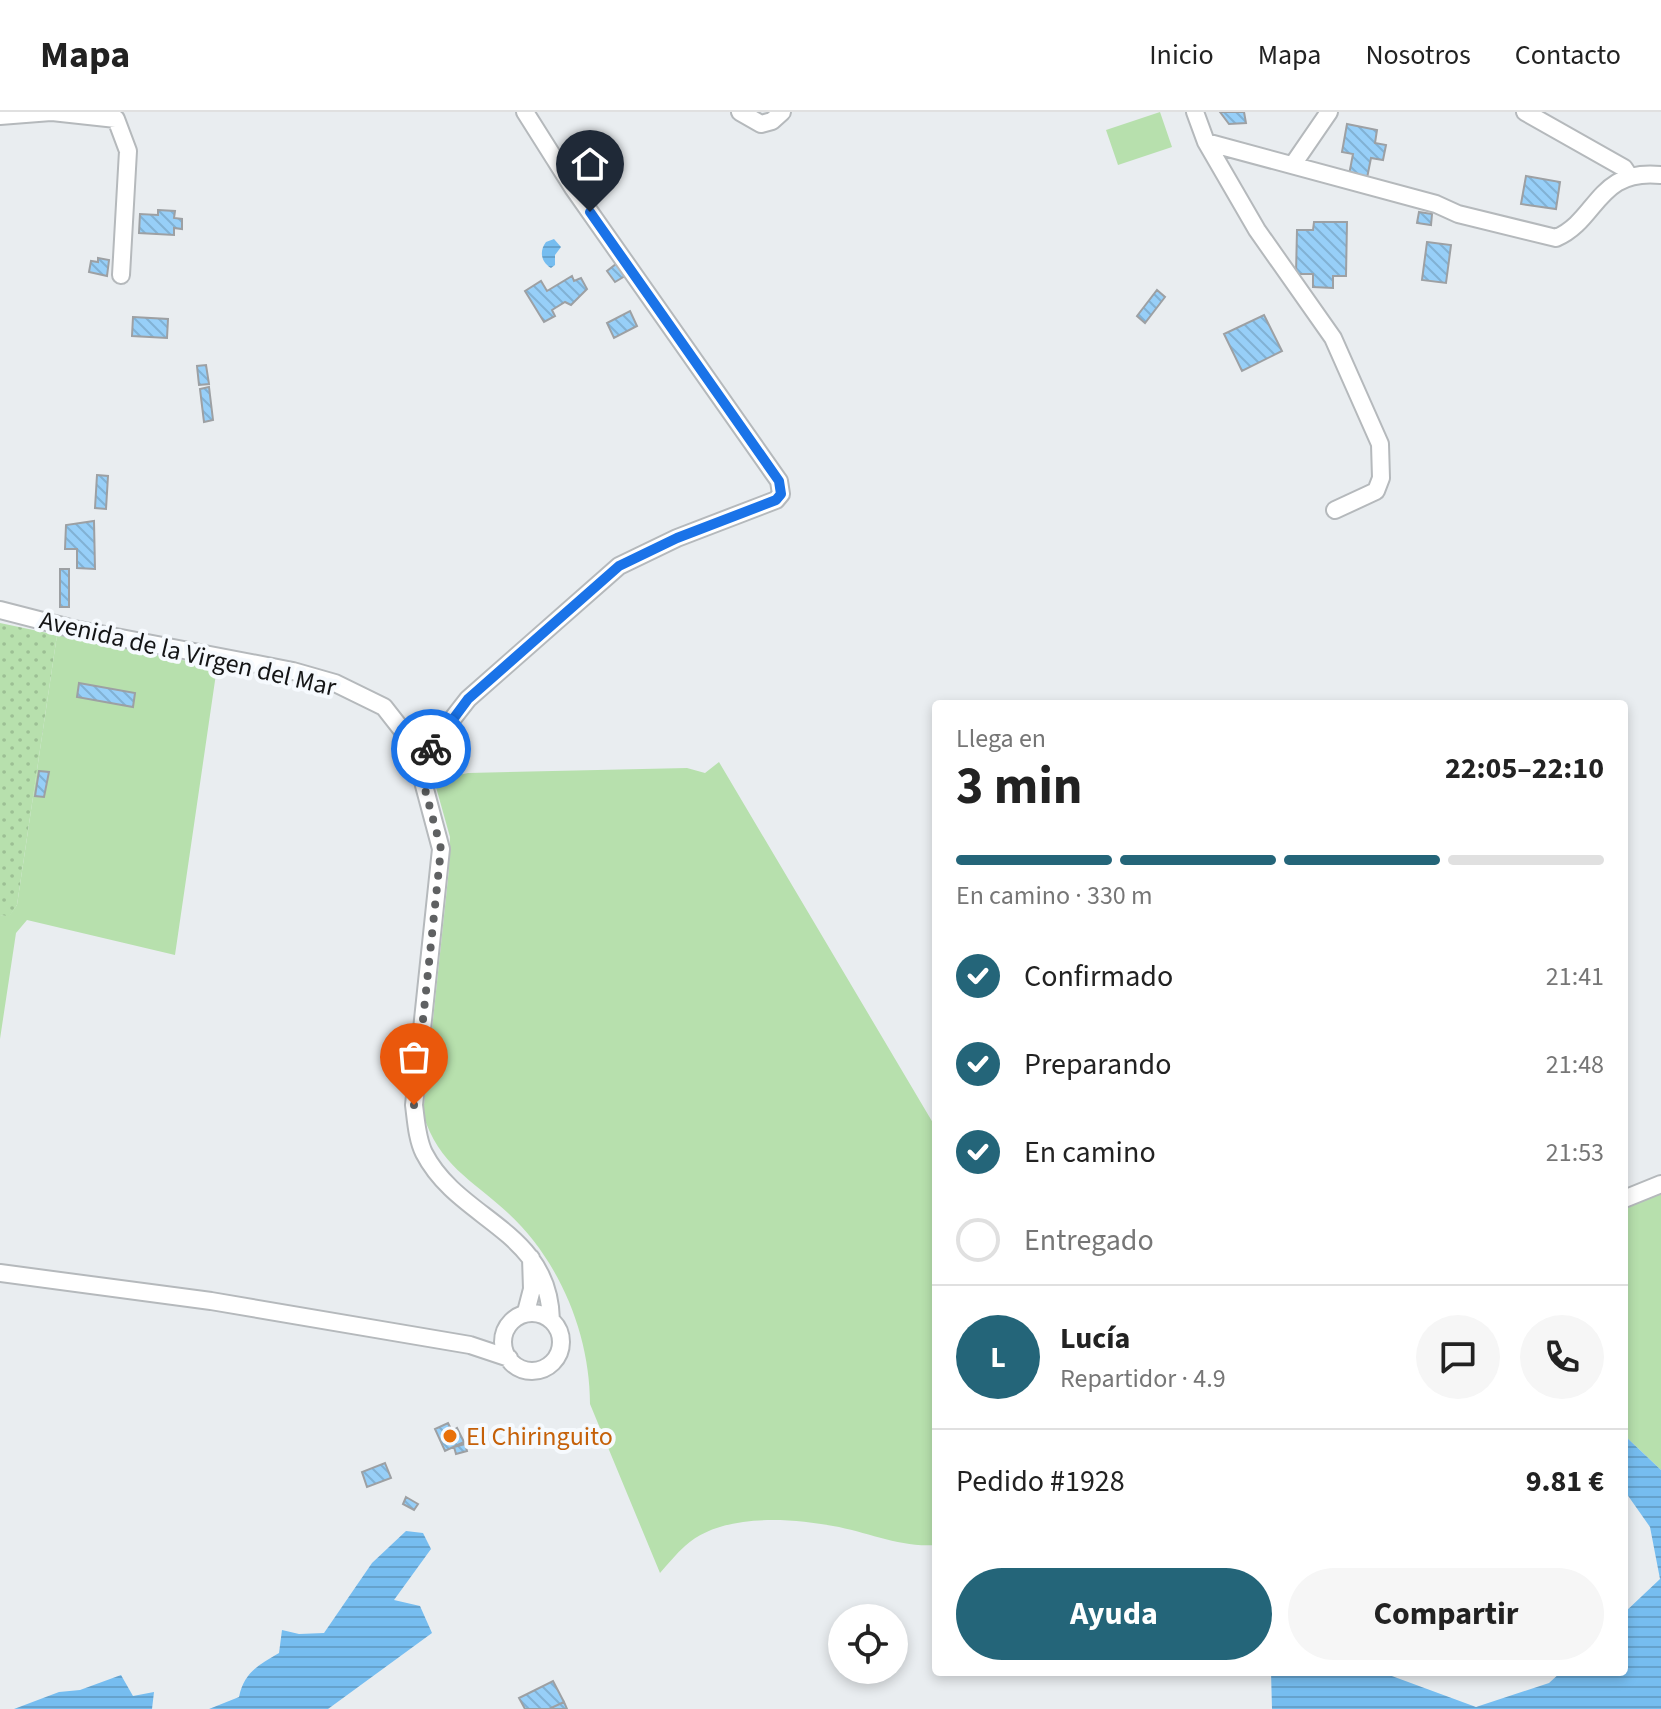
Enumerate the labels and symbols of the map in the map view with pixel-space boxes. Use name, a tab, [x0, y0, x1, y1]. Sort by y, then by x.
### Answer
pin	[556, 130, 624, 212]
street label: Avenida de la Virgen del Mar	[36, 601, 341, 706]
courier	[391, 709, 471, 789]
pin	[380, 1023, 448, 1105]
place label: El Chiringuito	[466, 1418, 613, 1455]
marker: El Chiringuito	[441, 1427, 459, 1445]

